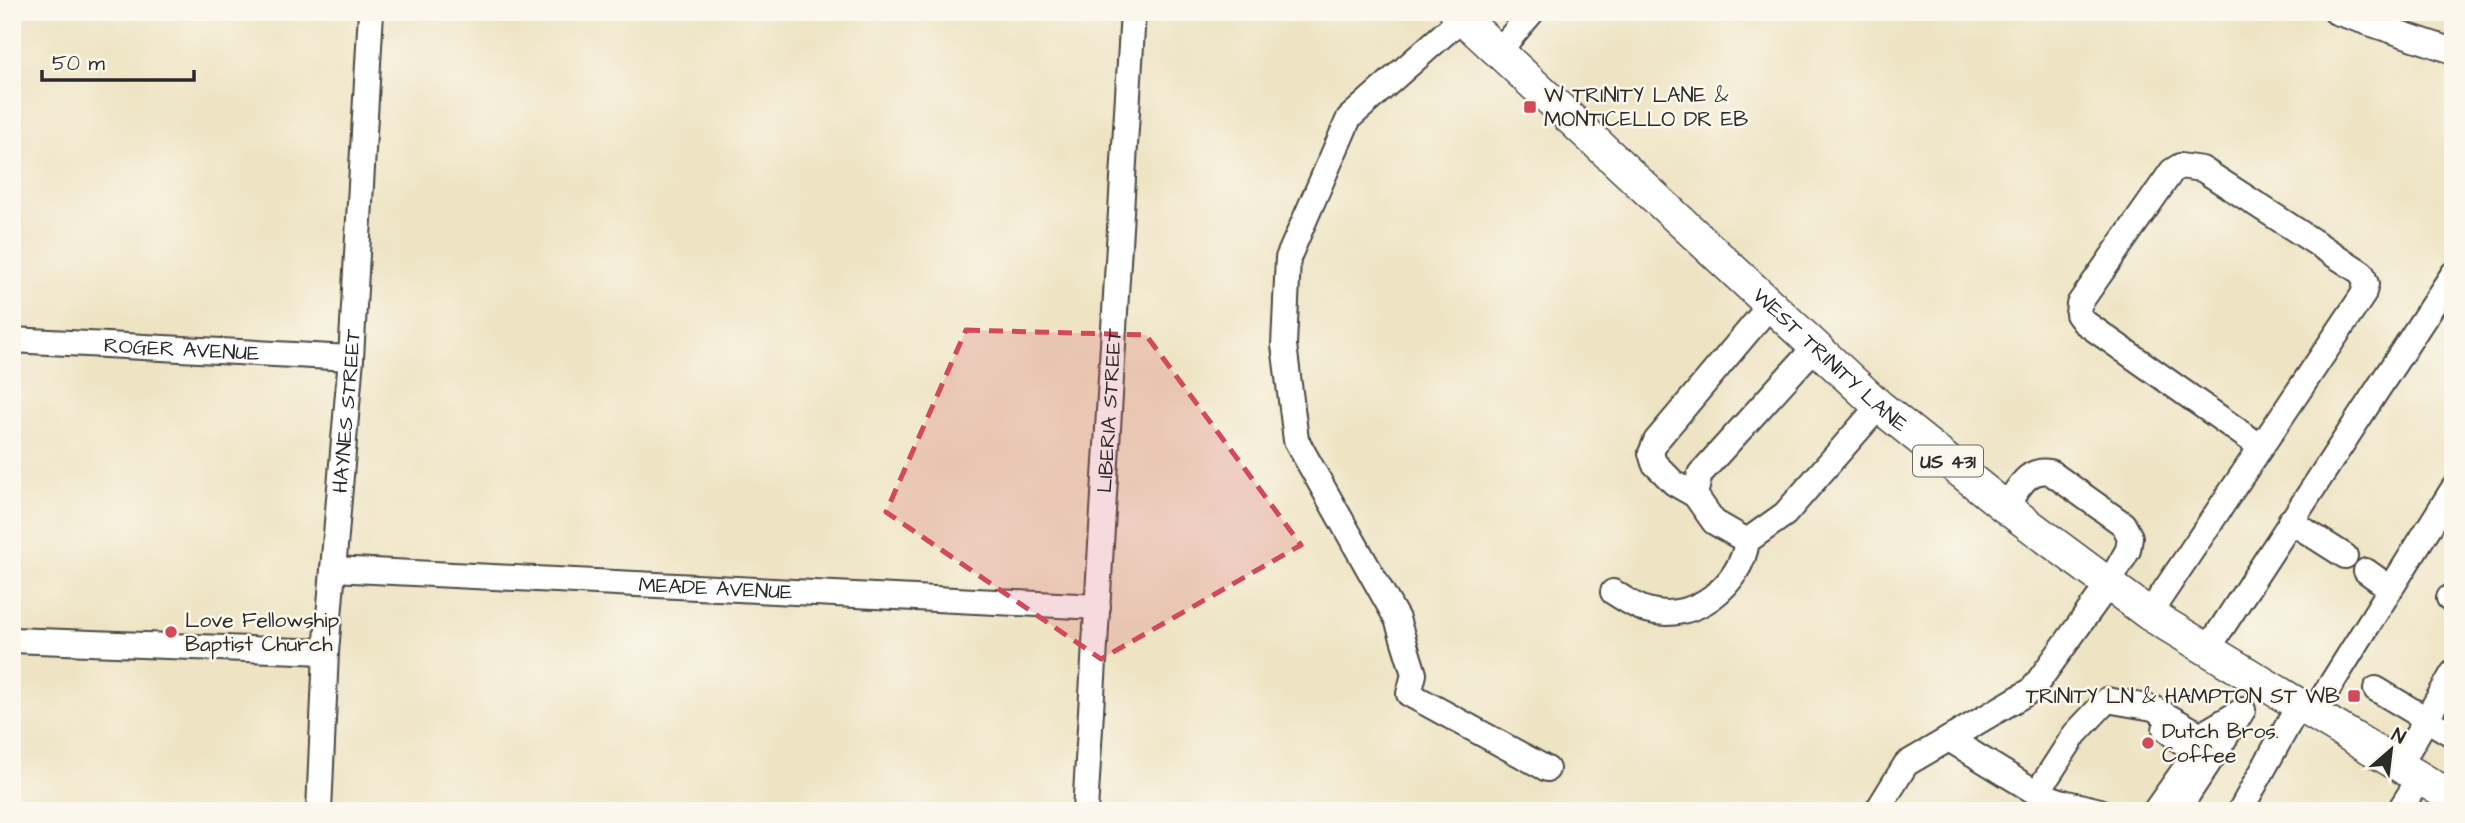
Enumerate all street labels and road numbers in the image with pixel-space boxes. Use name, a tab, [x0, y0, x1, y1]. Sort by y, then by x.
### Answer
street label: WEST TRINITY LANE	[1746, 281, 1914, 439]
street label: HAYNES STREET	[326, 327, 368, 494]
street label: LIBERIA STREET	[1090, 327, 1129, 494]
street label: ROGER AVENUE	[103, 331, 261, 368]
road number: US 431	[1913, 446, 1983, 476]
street label: MEADE AVENUE	[638, 570, 794, 607]

